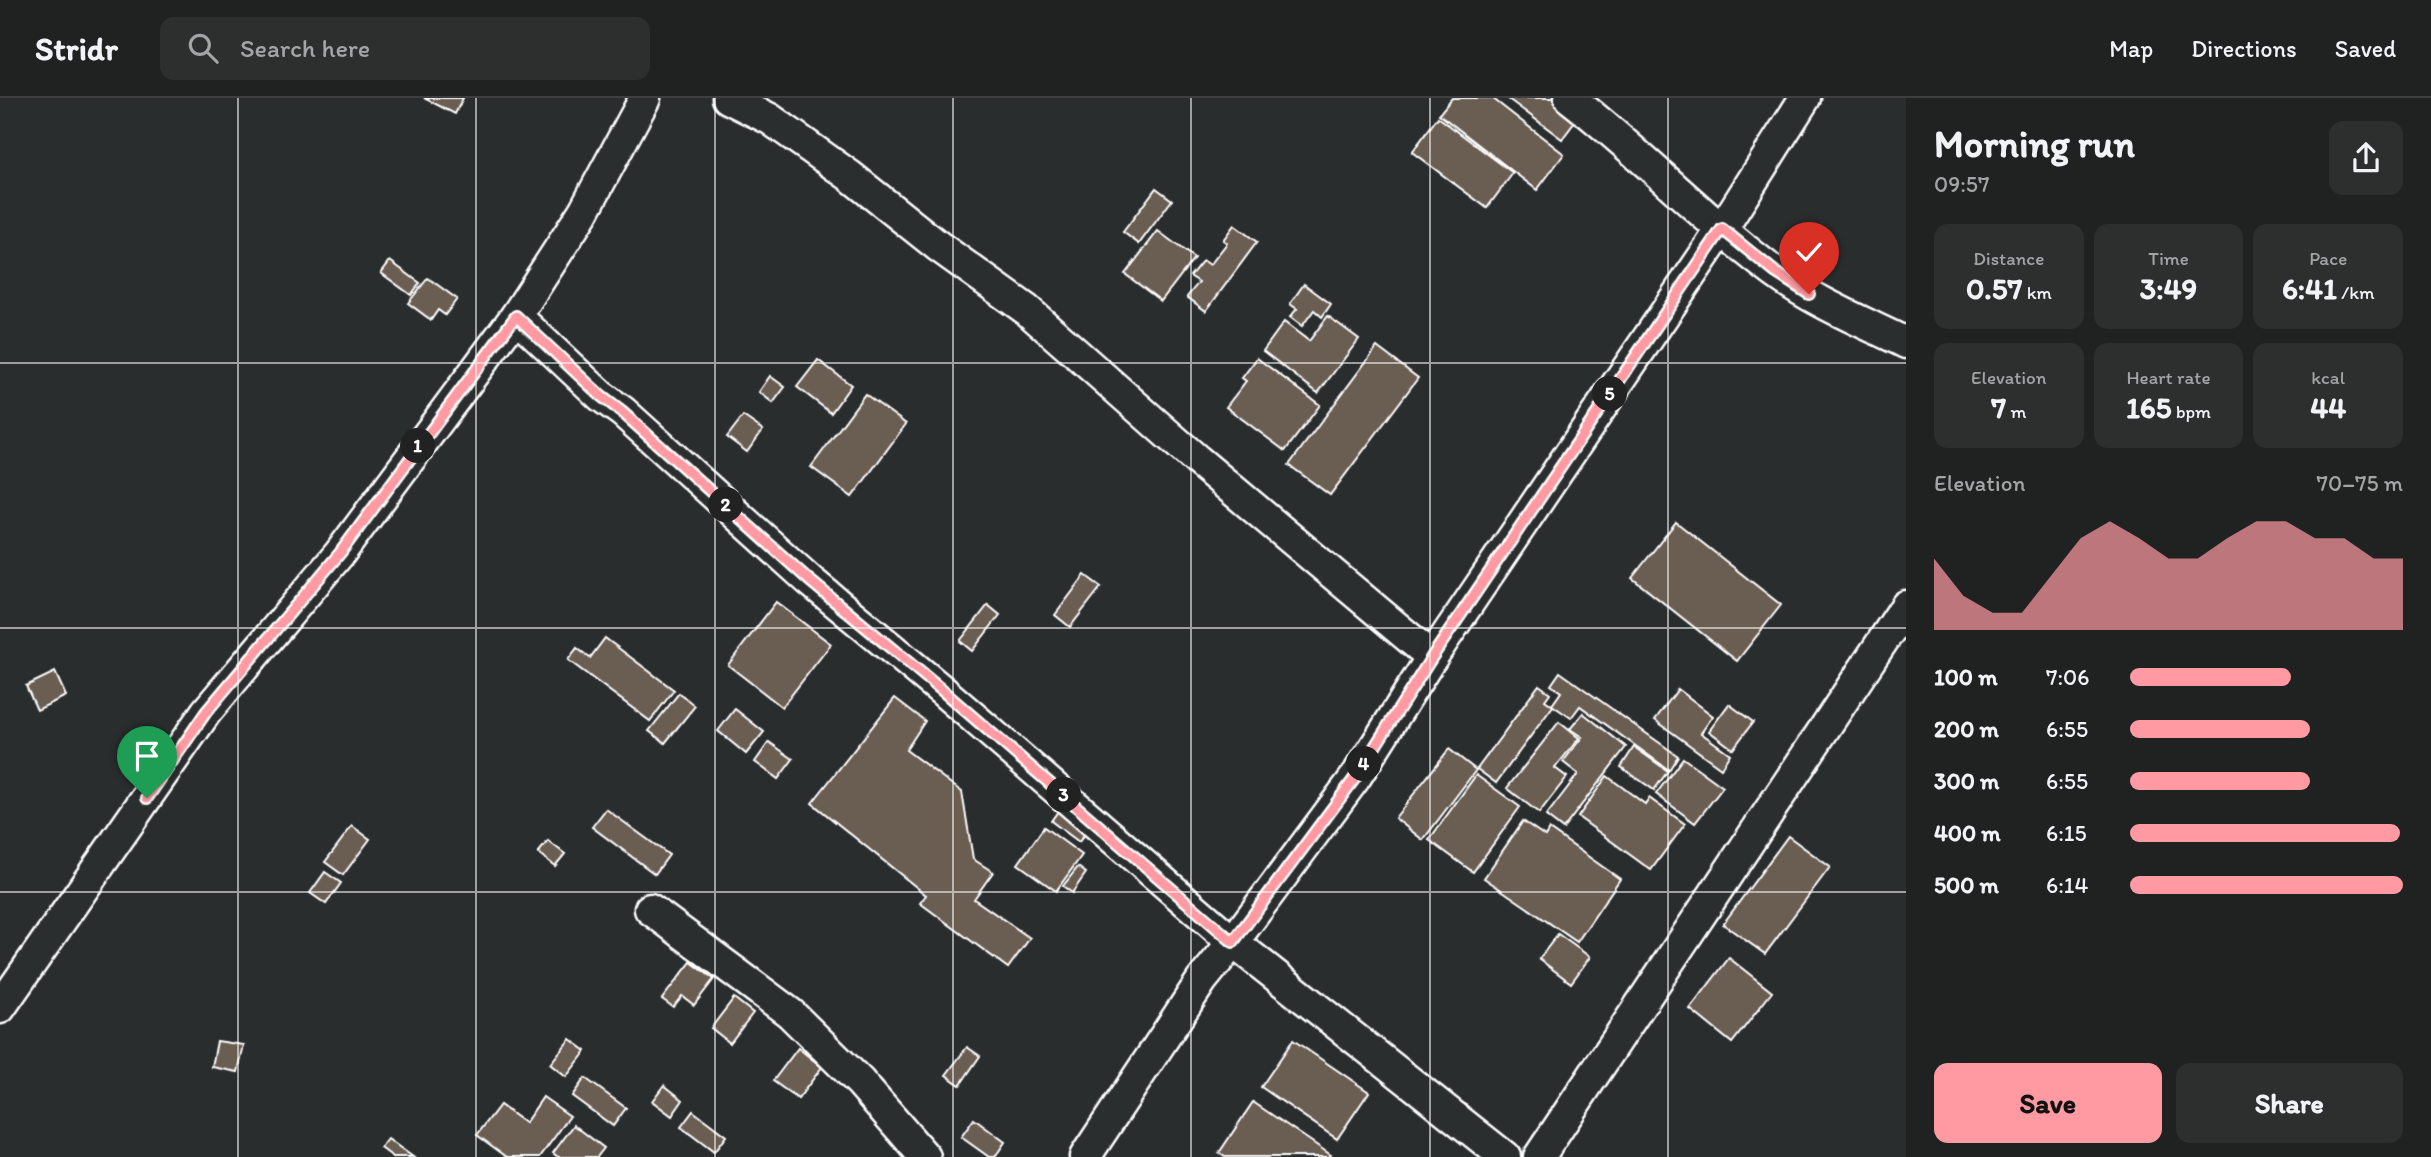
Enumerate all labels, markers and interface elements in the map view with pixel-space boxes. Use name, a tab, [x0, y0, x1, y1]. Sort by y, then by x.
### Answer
search box	[160, 17, 650, 80]
text: Stridr	[35, 29, 118, 68]
icon: search	[184, 29, 222, 67]
text: Search here	[240, 32, 370, 64]
text: Map	[2109, 34, 2153, 63]
text: Directions	[2191, 34, 2297, 63]
text: Saved	[2335, 34, 2396, 63]
text: Morning run	[1934, 121, 2135, 167]
button: share	[2329, 121, 2403, 195]
text: 09:57	[1934, 170, 1989, 198]
pin	[1779, 222, 1839, 294]
icon: check	[1790, 233, 1828, 271]
text: Distance	[1973, 247, 2044, 270]
text: Time	[2148, 247, 2189, 270]
text: Pace	[2309, 247, 2347, 270]
text: 0.57	[1966, 270, 2022, 307]
text: 3:49	[2140, 270, 2197, 307]
text: 6:41	[2282, 270, 2337, 307]
text: km	[2022, 281, 2052, 304]
text: /km	[2337, 281, 2374, 304]
text: Elevation	[1971, 366, 2047, 389]
text: Heart rate	[2126, 366, 2211, 389]
text: kcal	[2311, 366, 2345, 389]
pin: 5	[1592, 376, 1628, 412]
text: 5	[1605, 382, 1614, 405]
text: 7	[1991, 389, 2006, 426]
text: 165	[2126, 389, 2172, 426]
text: 44	[2310, 389, 2346, 426]
text: m	[2006, 400, 2026, 423]
text: bpm	[2172, 400, 2211, 423]
pin: 1	[400, 428, 436, 464]
text: 1	[413, 434, 422, 457]
text: Elevation	[1934, 469, 2025, 497]
text: 70–75 m	[2317, 469, 2403, 497]
pin: 2	[708, 488, 744, 522]
text: 2	[721, 493, 731, 516]
text: 100 m	[1934, 663, 1998, 691]
text: 7:06	[2046, 663, 2089, 691]
text: 200 m	[1934, 715, 1999, 743]
text: 6:55	[2046, 715, 2088, 743]
pin	[117, 726, 177, 798]
icon: arrive	[128, 737, 166, 775]
pin: 4	[1346, 746, 1382, 782]
text: 4	[1358, 752, 1369, 775]
text: 300 m	[1934, 767, 1999, 795]
text: 6:55	[2046, 767, 2088, 795]
pin: 3	[1046, 778, 1082, 812]
text: 3	[1058, 783, 1069, 806]
text: 400 m	[1934, 819, 2001, 847]
text: 6:15	[2046, 819, 2087, 847]
text: 500 m	[1934, 871, 1999, 899]
text: 6:14	[2046, 871, 2088, 899]
button: Save	[1934, 1063, 2162, 1143]
button: Share	[2176, 1063, 2403, 1143]

